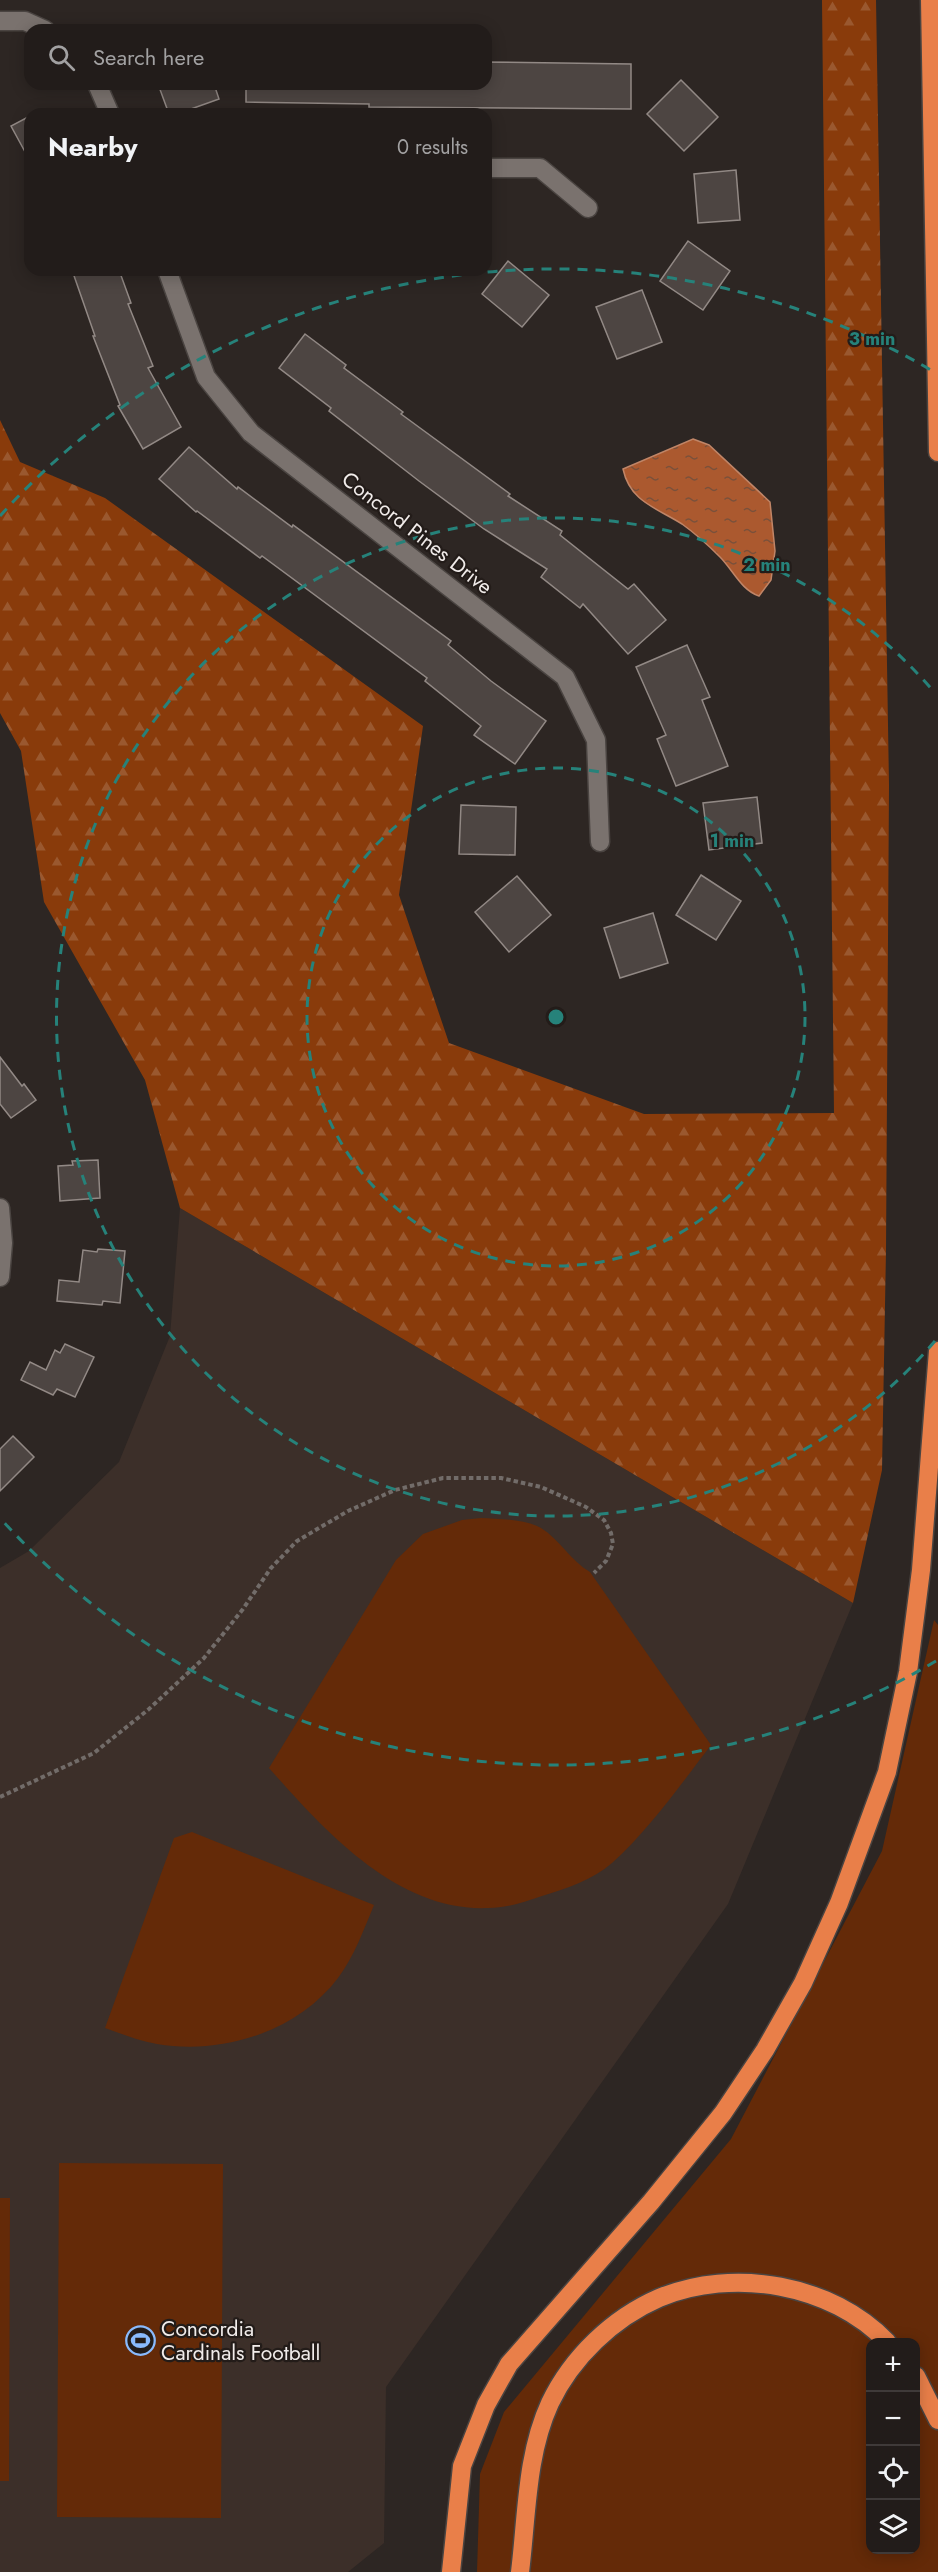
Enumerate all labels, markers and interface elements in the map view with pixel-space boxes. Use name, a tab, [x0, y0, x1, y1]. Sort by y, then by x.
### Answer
search box	[24, 24, 492, 90]
icon: search	[45, 41, 78, 74]
text: Search here	[93, 41, 204, 73]
text: Nearby	[48, 128, 137, 166]
text: 0 results	[397, 133, 468, 162]
text: 3 min	[849, 326, 895, 352]
street label: Concord Pines Drive	[335, 465, 499, 602]
text: 2 min	[743, 552, 791, 578]
text: 1 min	[710, 828, 754, 854]
centre of rings	[546, 1007, 566, 1027]
place label: Concordia Cardinals Football	[161, 2314, 320, 2368]
sports icon: Concordia Cardinals Football	[124, 2325, 156, 2357]
map controls	[866, 2338, 920, 2554]
button: +	[866, 2338, 920, 2392]
button: −	[866, 2392, 920, 2446]
button: locate	[866, 2446, 920, 2500]
button: layers	[866, 2500, 920, 2554]

